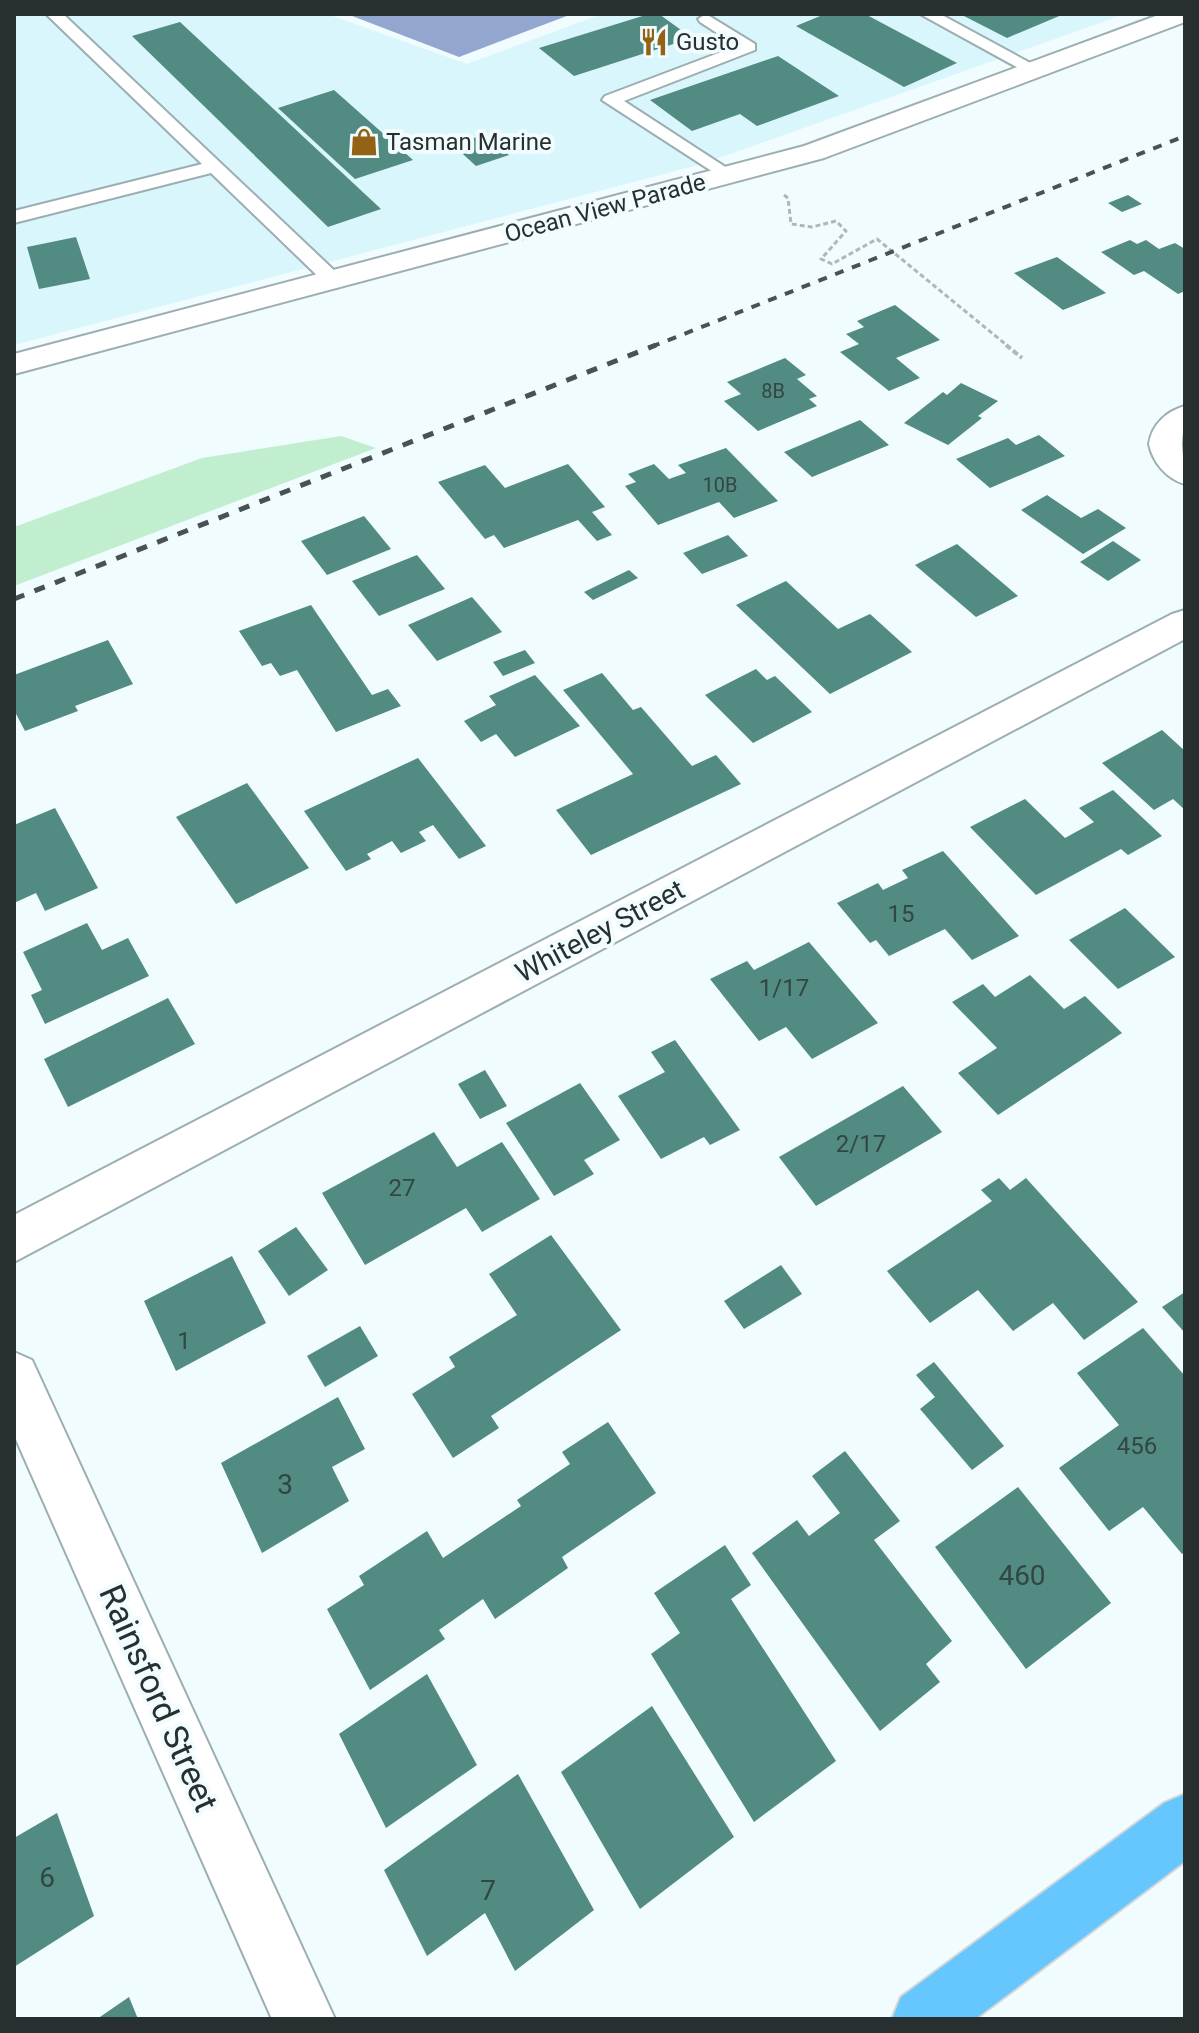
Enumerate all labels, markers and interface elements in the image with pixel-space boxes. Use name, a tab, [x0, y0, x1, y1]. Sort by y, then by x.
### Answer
restaurant icon: Gusto	[639, 27, 669, 57]
place label: Gusto	[676, 28, 739, 56]
shop icon: Tasman Marine	[349, 127, 379, 157]
place label: Tasman Marine	[386, 128, 552, 156]
street label: Ocean View Parade	[501, 168, 709, 248]
house number: 8B	[761, 379, 785, 403]
house number: 10B	[703, 473, 737, 497]
street label: Whiteley Street	[510, 873, 690, 989]
house number: 15	[888, 900, 914, 928]
house number: 1/17	[759, 974, 809, 1002]
house number: 2/17	[836, 1130, 886, 1158]
house number: 27	[389, 1174, 415, 1202]
house number: 1	[177, 1327, 191, 1355]
house number: 456	[1117, 1432, 1157, 1460]
house number: 3	[277, 1468, 293, 1501]
house number: 460	[998, 1559, 1046, 1592]
street label: Rainsford Street	[91, 1579, 227, 1817]
house number: 6	[39, 1861, 55, 1894]
house number: 7	[480, 1874, 496, 1907]

